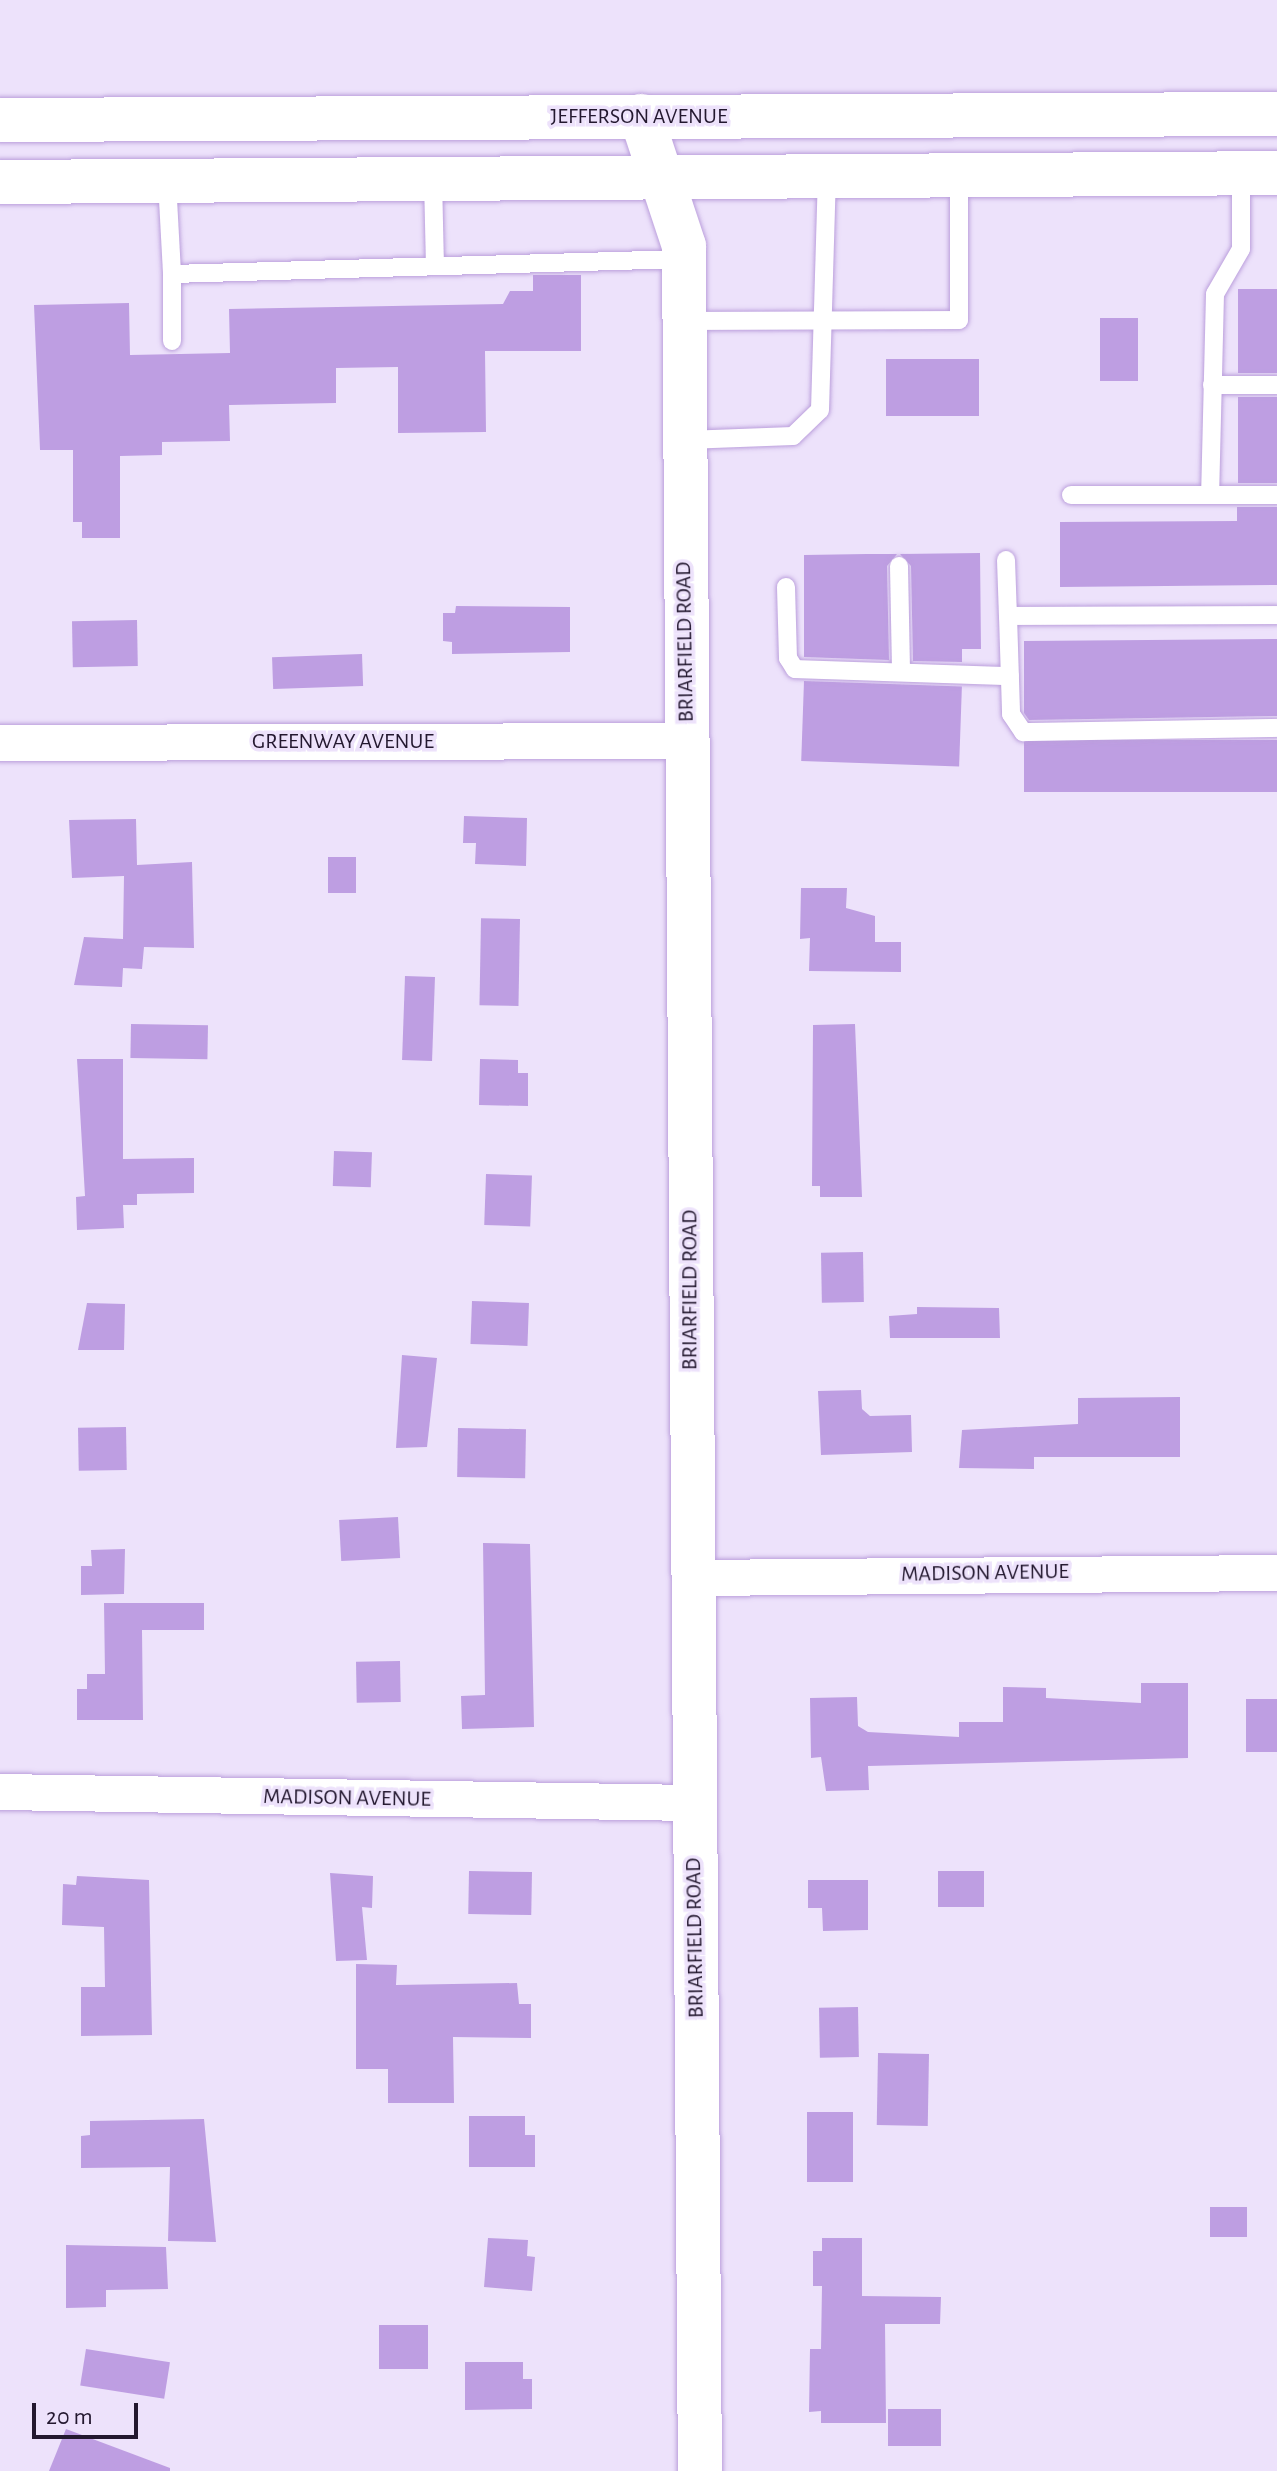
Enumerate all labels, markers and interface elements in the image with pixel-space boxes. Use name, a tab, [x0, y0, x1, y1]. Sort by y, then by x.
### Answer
street label: JEFFERSON AVENUE	[551, 104, 727, 130]
street label: BRIARFIELD ROAD	[670, 562, 700, 722]
street label: GREENWAY AVENUE	[252, 729, 434, 755]
street label: BRIARFIELD ROAD	[677, 1210, 703, 1370]
street label: MADISON AVENUE	[901, 1558, 1069, 1588]
street label: MADISON AVENUE	[263, 1783, 431, 1813]
street label: BRIARFIELD ROAD	[680, 1858, 710, 2018]
scale bar	[36, 2387, 142, 2437]
text: 20 m	[46, 2405, 93, 2429]

